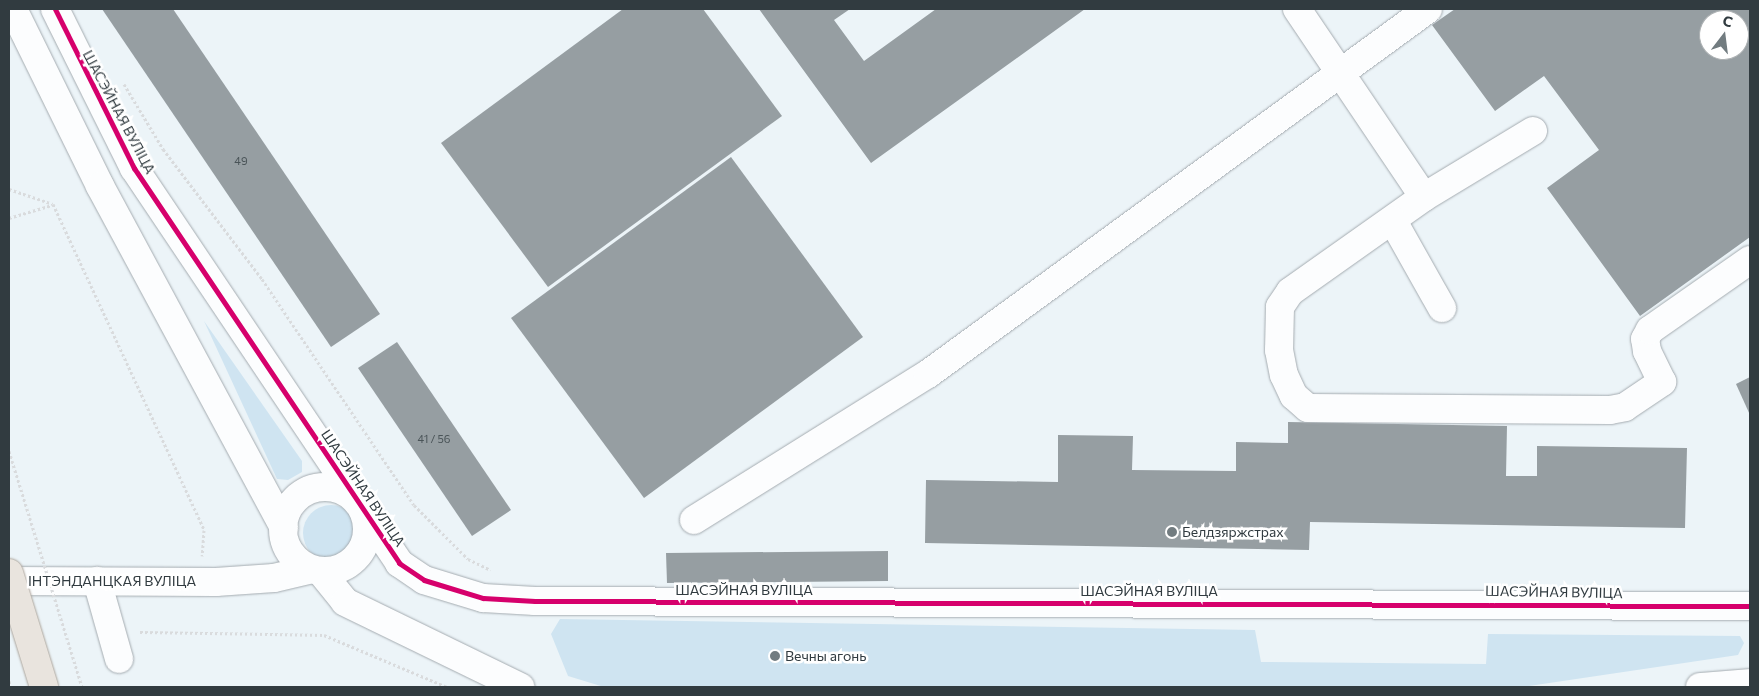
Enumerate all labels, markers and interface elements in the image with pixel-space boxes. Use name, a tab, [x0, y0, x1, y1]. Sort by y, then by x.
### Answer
north arrow	[1699, 10, 1749, 60]
text: С	[1721, 12, 1735, 30]
street label: ШАСЭЙНАЯ ВУЛІЦА	[79, 47, 159, 177]
house number: 49	[234, 154, 248, 168]
street label: ШАСЭЙНАЯ ВУЛІЦА	[318, 426, 408, 550]
house number: 41 / 56	[417, 432, 451, 446]
place label: Белдзяржстрах	[1182, 524, 1284, 540]
marker: Белдзяржстрах	[1166, 526, 1178, 538]
street label: ІНТЭНДАНЦКАЯ ВУЛІЦА	[28, 573, 196, 589]
street label: ШАСЭЙНАЯ ВУЛІЦА	[675, 582, 813, 598]
street label: ШАСЭЙНАЯ ВУЛІЦА	[1485, 582, 1623, 602]
street label: ШАСЭЙНАЯ ВУЛІЦА	[1080, 583, 1218, 599]
place label: Вечны агонь	[785, 648, 866, 664]
marker: Вечны агонь	[769, 650, 781, 662]

